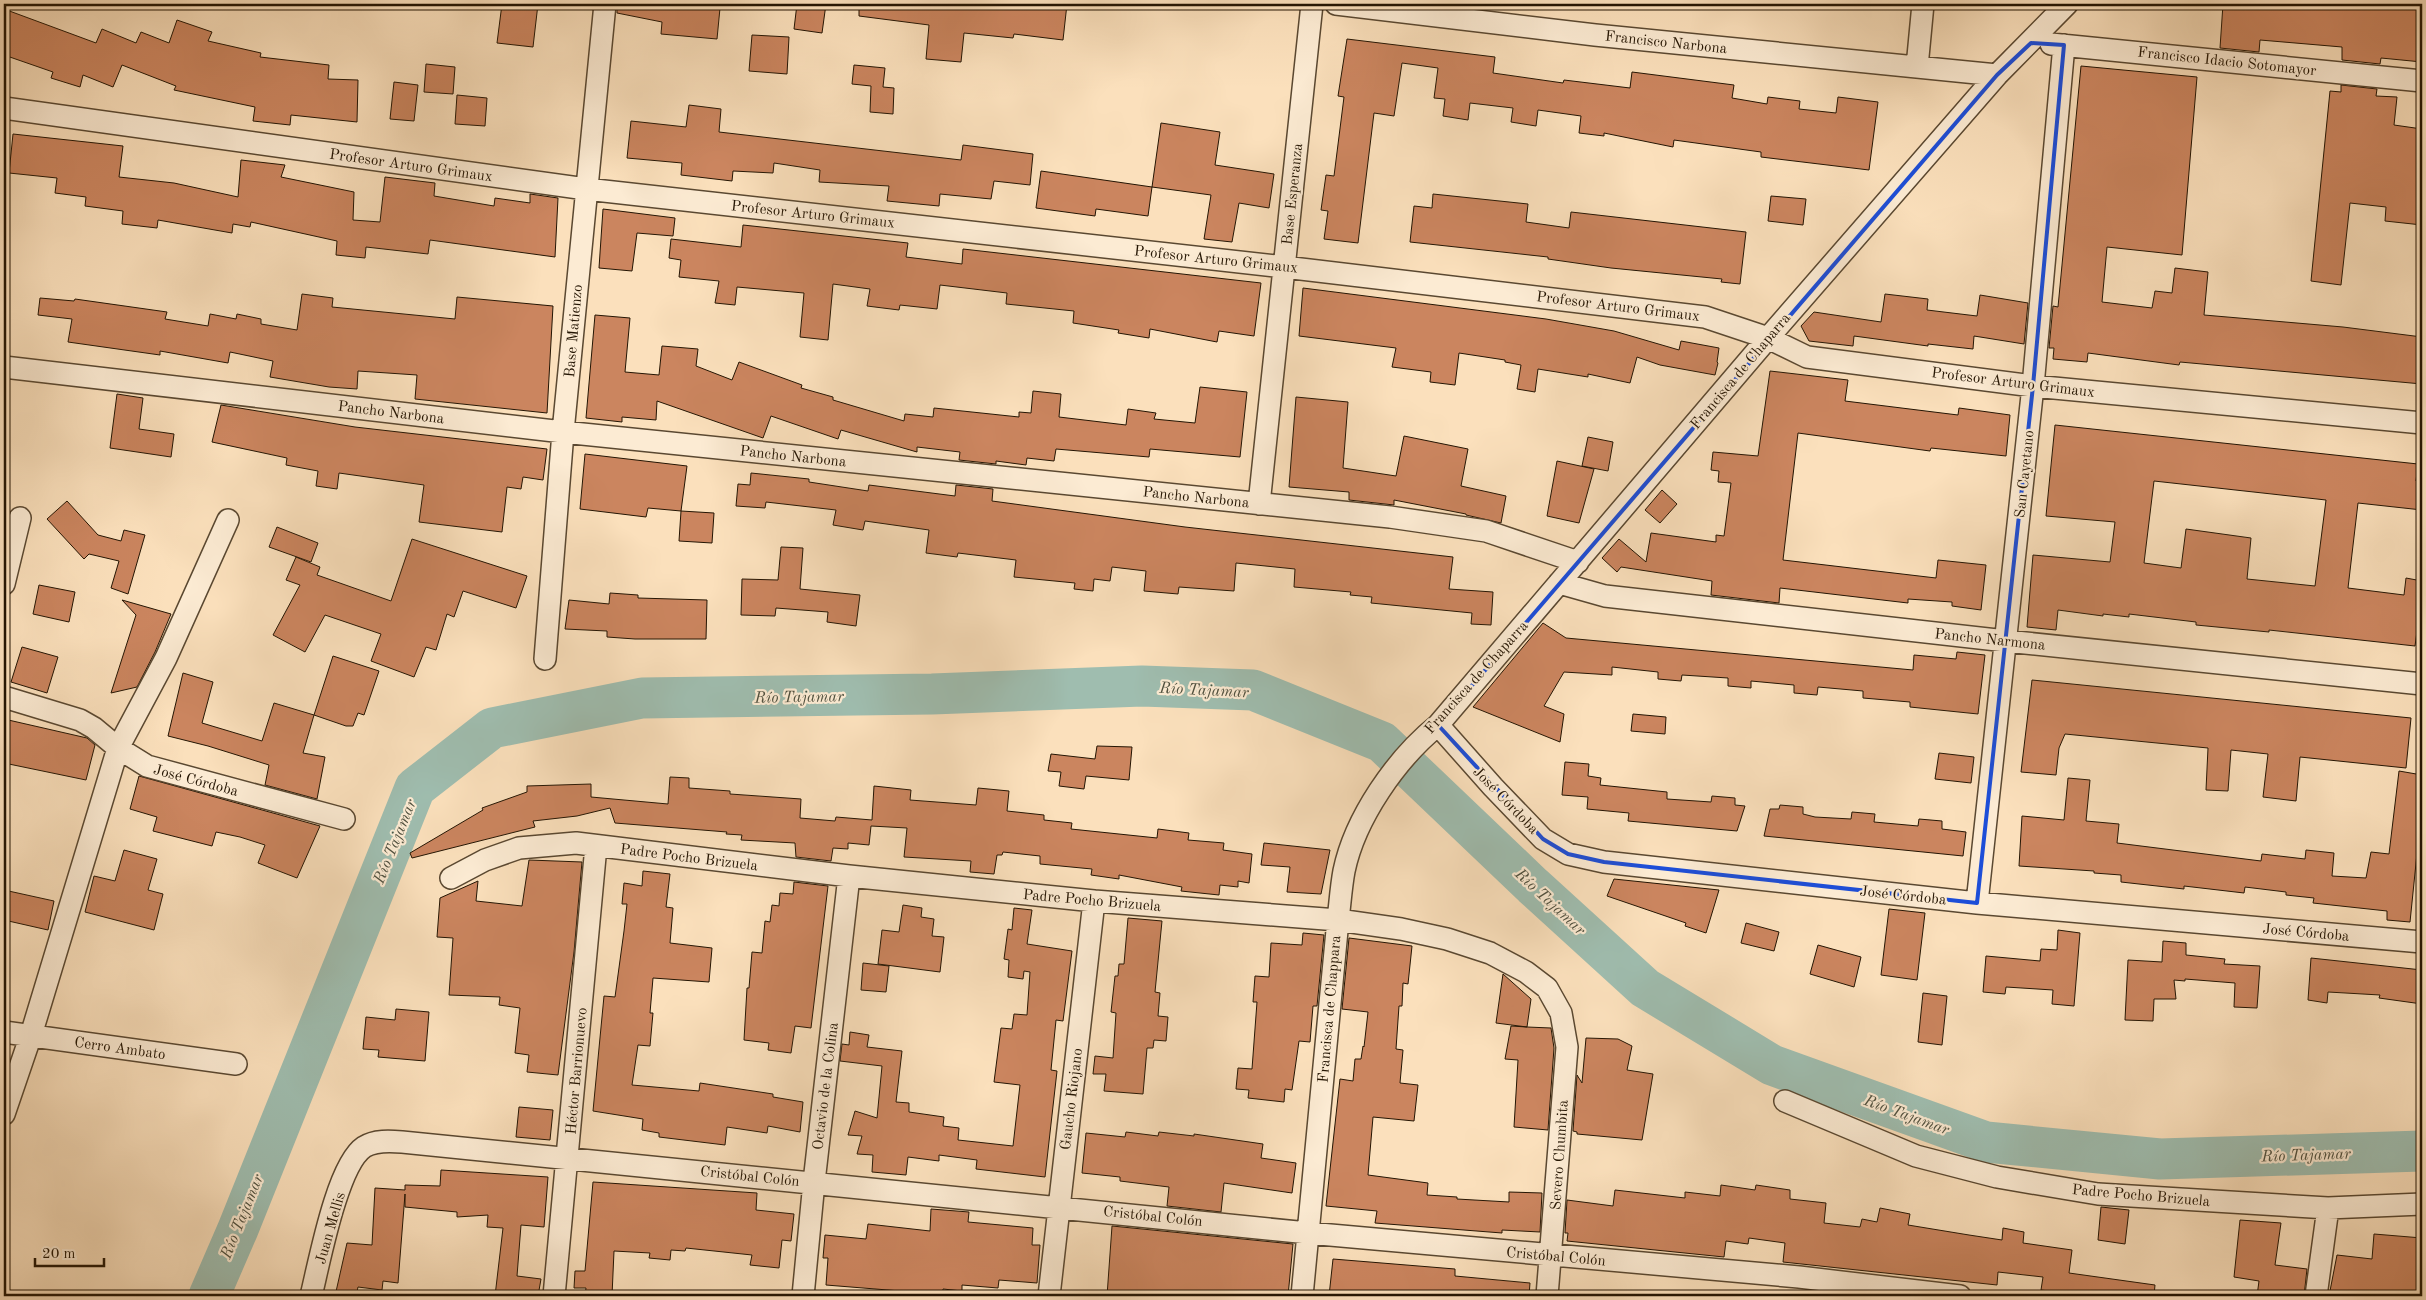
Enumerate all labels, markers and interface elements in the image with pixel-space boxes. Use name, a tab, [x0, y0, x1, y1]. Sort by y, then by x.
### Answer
street label: Francisco Narbona	[1604, 30, 1728, 57]
street label: Francisco Idacio Sotomayor	[2137, 46, 2317, 79]
street label: Base Esperanza	[1281, 142, 1306, 246]
street label: Profesor Arturo Grimaux	[328, 148, 494, 185]
street label: Profesor Arturo Grimaux	[730, 199, 896, 232]
street label: Profesor Arturo Grimaux	[1133, 244, 1299, 277]
street label: Base Matienzo	[563, 284, 586, 378]
street label: Profesor Arturo Grimaux	[1535, 290, 1701, 325]
street label: Francisca de Chaparra	[1688, 311, 1794, 433]
street label: Profesor Arturo Grimaux	[1930, 366, 2096, 401]
street label: Pancho Narbona	[337, 400, 445, 428]
street label: San Cayetano	[2013, 429, 2038, 519]
street label: Pancho Narbona	[739, 444, 847, 471]
street label: Pancho Narbona	[1142, 485, 1250, 512]
street label: Francisca de Chaparra	[1423, 618, 1532, 737]
street label: Pancho Narmona	[1934, 627, 2047, 654]
water label: Río Tajamar	[1158, 681, 1250, 701]
water label: Río Tajamar	[753, 689, 845, 707]
street label: José Córdoba	[152, 763, 240, 800]
street label: José Córdoba	[1469, 764, 1541, 838]
water label: Río Tajamar	[371, 796, 420, 887]
street label: Padre Pocho Brizuela	[619, 843, 759, 874]
water label: Río Tajamar	[1511, 865, 1589, 940]
street label: José Córdoba	[1859, 884, 1948, 909]
street label: Padre Pocho Brizuela	[1022, 888, 1162, 915]
street label: José Córdoba	[2262, 922, 2351, 945]
street label: Francisca de Chappara	[1317, 934, 1344, 1084]
street label: Héctor Barrionuevo	[564, 1007, 591, 1135]
street label: Octavio de la Colina	[811, 1021, 842, 1151]
street label: Cerro Ambato	[73, 1036, 166, 1063]
street label: Gaucho Riojano	[1059, 1047, 1086, 1151]
water label: Río Tajamar	[1861, 1093, 1952, 1139]
street label: Severo Chumbita	[1549, 1099, 1572, 1211]
water label: Río Tajamar	[2260, 1146, 2352, 1166]
street label: Cristóbal Colón	[699, 1165, 800, 1190]
water label: Río Tajamar	[218, 1171, 267, 1262]
street label: Padre Pocho Brizuela	[2071, 1183, 2211, 1210]
street label: Juan Mellis	[314, 1191, 349, 1266]
street label: Cristóbal Colón	[1102, 1205, 1203, 1230]
scale bar	[35, 1235, 104, 1267]
street label: Cristóbal Colón	[1505, 1246, 1606, 1269]
text: 20 m	[42, 1247, 76, 1262]

